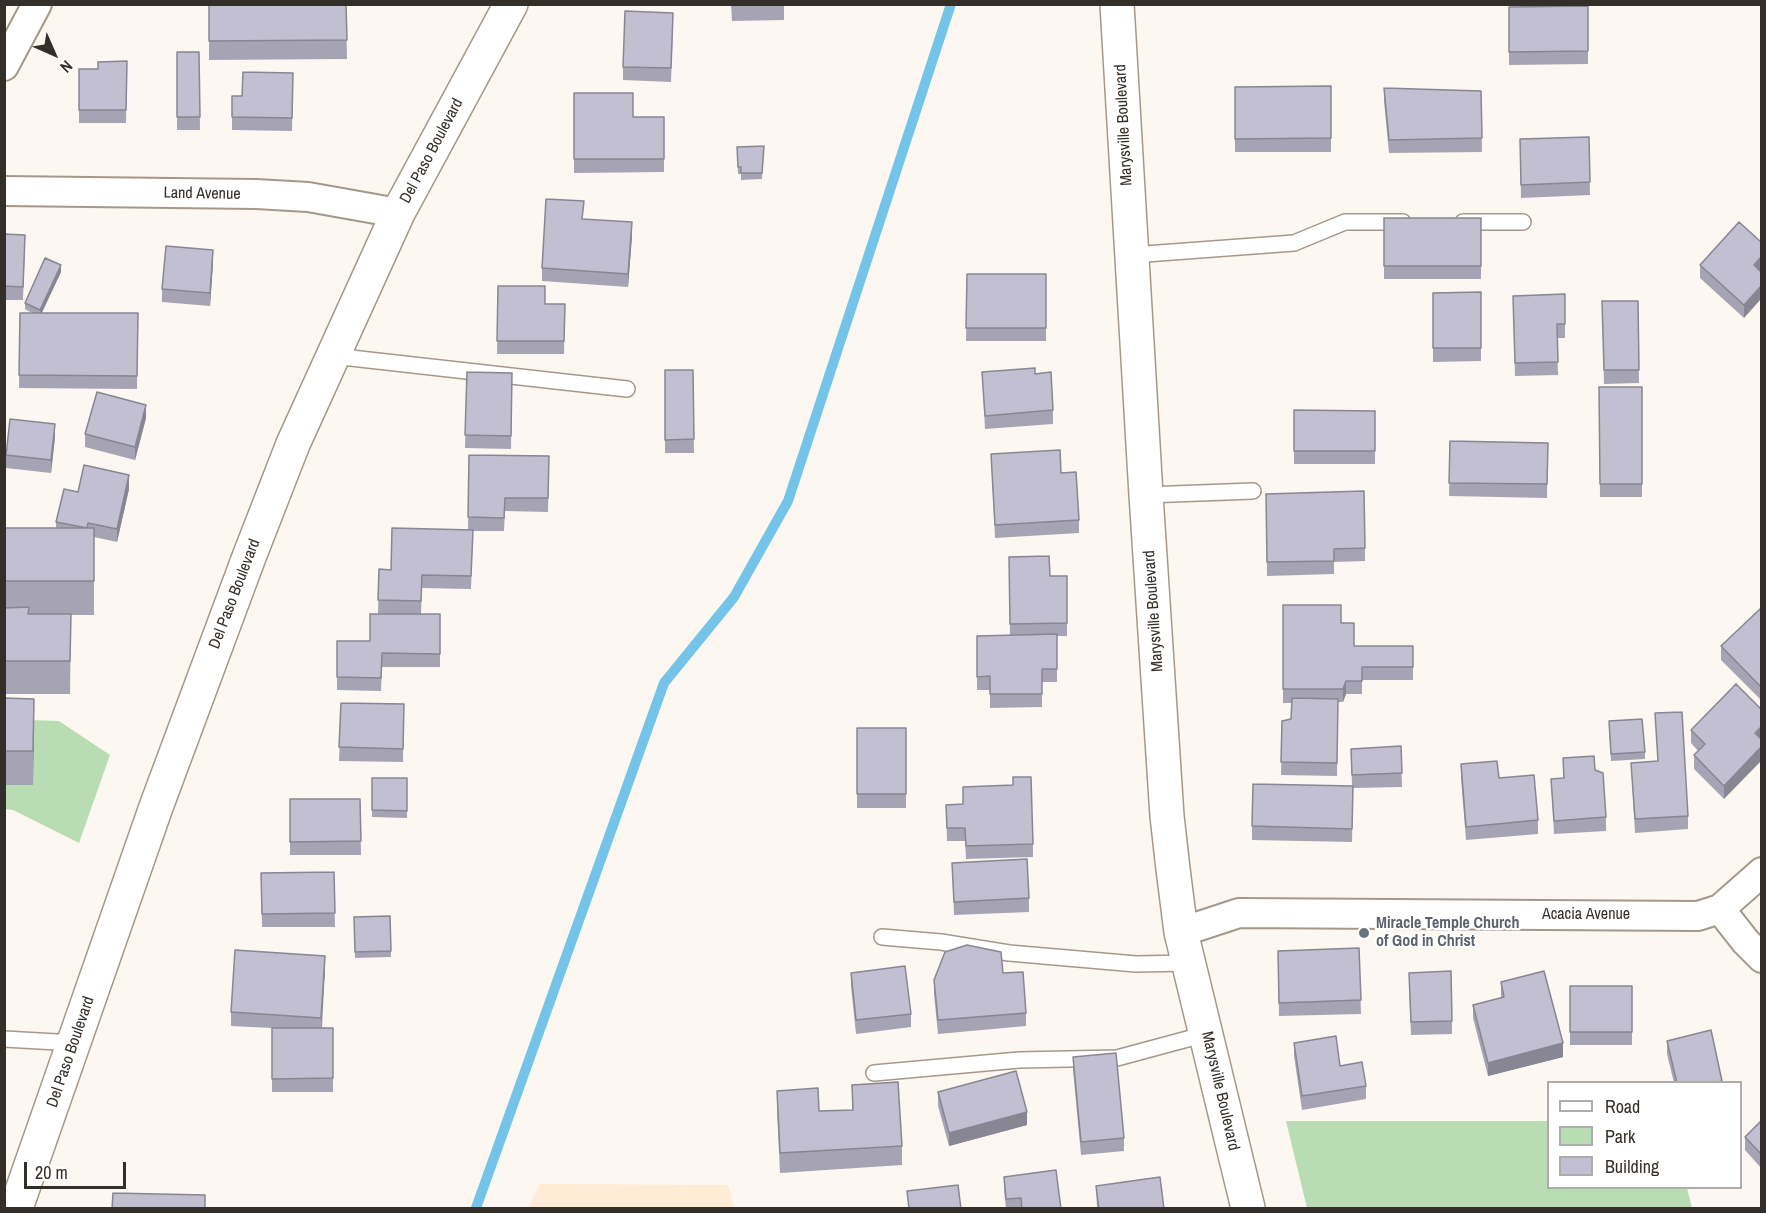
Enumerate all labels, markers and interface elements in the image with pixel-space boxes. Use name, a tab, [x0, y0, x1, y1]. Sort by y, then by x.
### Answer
north arrow	[24, 24, 84, 84]
text: N	[56, 56, 78, 78]
street label: Marysville Boulevard	[1111, 64, 1137, 186]
street label: Del Paso Boulevard	[396, 95, 468, 207]
street label: Land Avenue	[163, 184, 241, 204]
street label: Del Paso Boulevard	[205, 536, 265, 652]
street label: Marysville Boulevard	[1140, 550, 1168, 672]
street label: Acacia Avenue	[1542, 905, 1630, 925]
place label: Miracle Temple Church of God in Christ	[1376, 914, 1519, 952]
marker: Miracle Temple Church of God in Christ	[1357, 926, 1371, 940]
street label: Del Paso Boulevard	[43, 994, 99, 1110]
street label: Marysville Boulevard	[1197, 1030, 1243, 1152]
legend	[1547, 1081, 1742, 1189]
text: Road	[1605, 1094, 1640, 1119]
text: Park	[1605, 1124, 1635, 1149]
scale bar	[27, 1150, 129, 1188]
text: Building	[1605, 1154, 1659, 1179]
text: 20 m	[35, 1160, 68, 1185]

